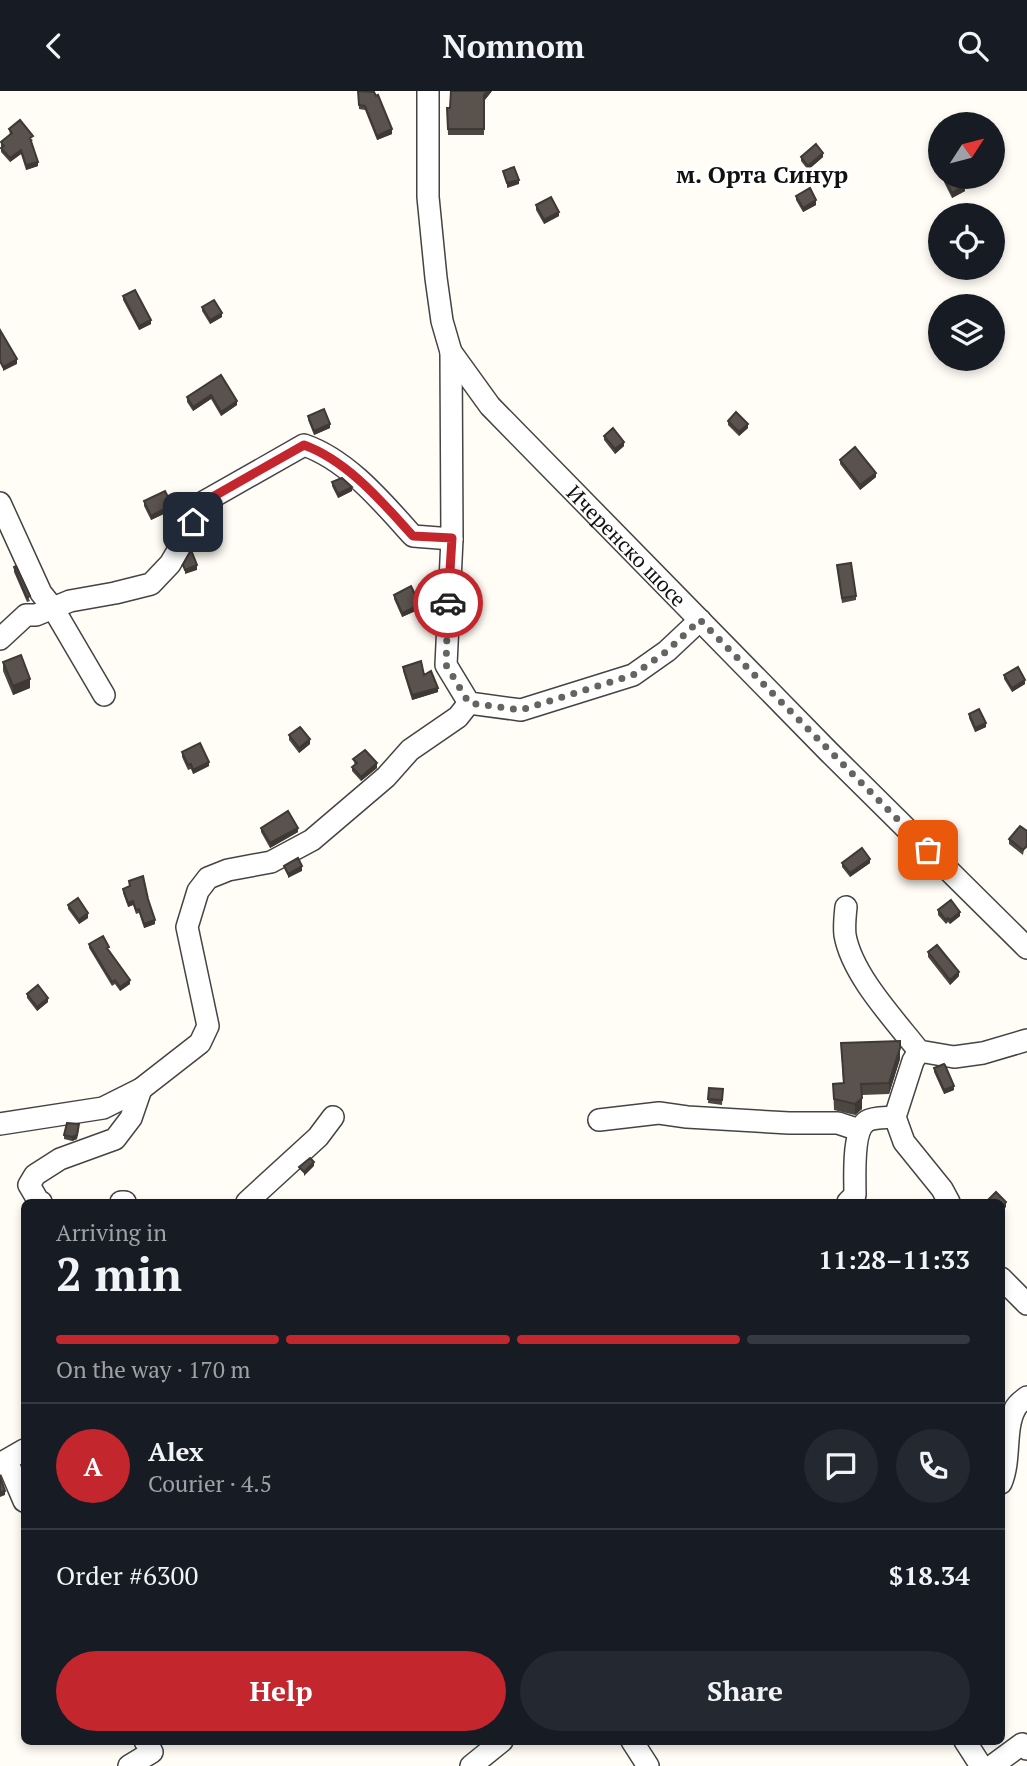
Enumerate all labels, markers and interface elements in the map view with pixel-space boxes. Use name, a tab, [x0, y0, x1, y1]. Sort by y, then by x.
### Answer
text: Nomnom	[442, 25, 585, 67]
icon: back	[35, 27, 73, 65]
icon: search	[954, 27, 992, 65]
north arrow	[928, 112, 1004, 189]
map controls	[928, 112, 1005, 371]
district label: м. Орта Синур	[676, 158, 848, 190]
button: locate	[928, 203, 1005, 280]
button: layers	[928, 294, 1005, 371]
street label: Ичеренско шосе	[561, 479, 693, 612]
pin	[163, 492, 223, 552]
icon: home	[174, 503, 212, 541]
courier	[413, 568, 483, 638]
icon: car	[429, 584, 467, 622]
pin	[898, 820, 958, 880]
icon: bag	[909, 831, 947, 869]
text: Arriving in	[56, 1217, 167, 1248]
text: 11:28–11:33	[818, 1242, 970, 1276]
text: 2 min	[56, 1243, 182, 1304]
text: On the way · 170 m	[56, 1354, 250, 1385]
button: chat	[804, 1429, 878, 1503]
button: phone	[896, 1429, 970, 1503]
text: Alex	[148, 1434, 204, 1468]
text: A	[84, 1449, 102, 1483]
text: Courier · 4.5	[148, 1468, 272, 1499]
text: Order #6300	[56, 1558, 198, 1592]
text: $18.34	[889, 1558, 970, 1592]
button: Help	[56, 1651, 506, 1731]
button: Share	[520, 1651, 970, 1731]

